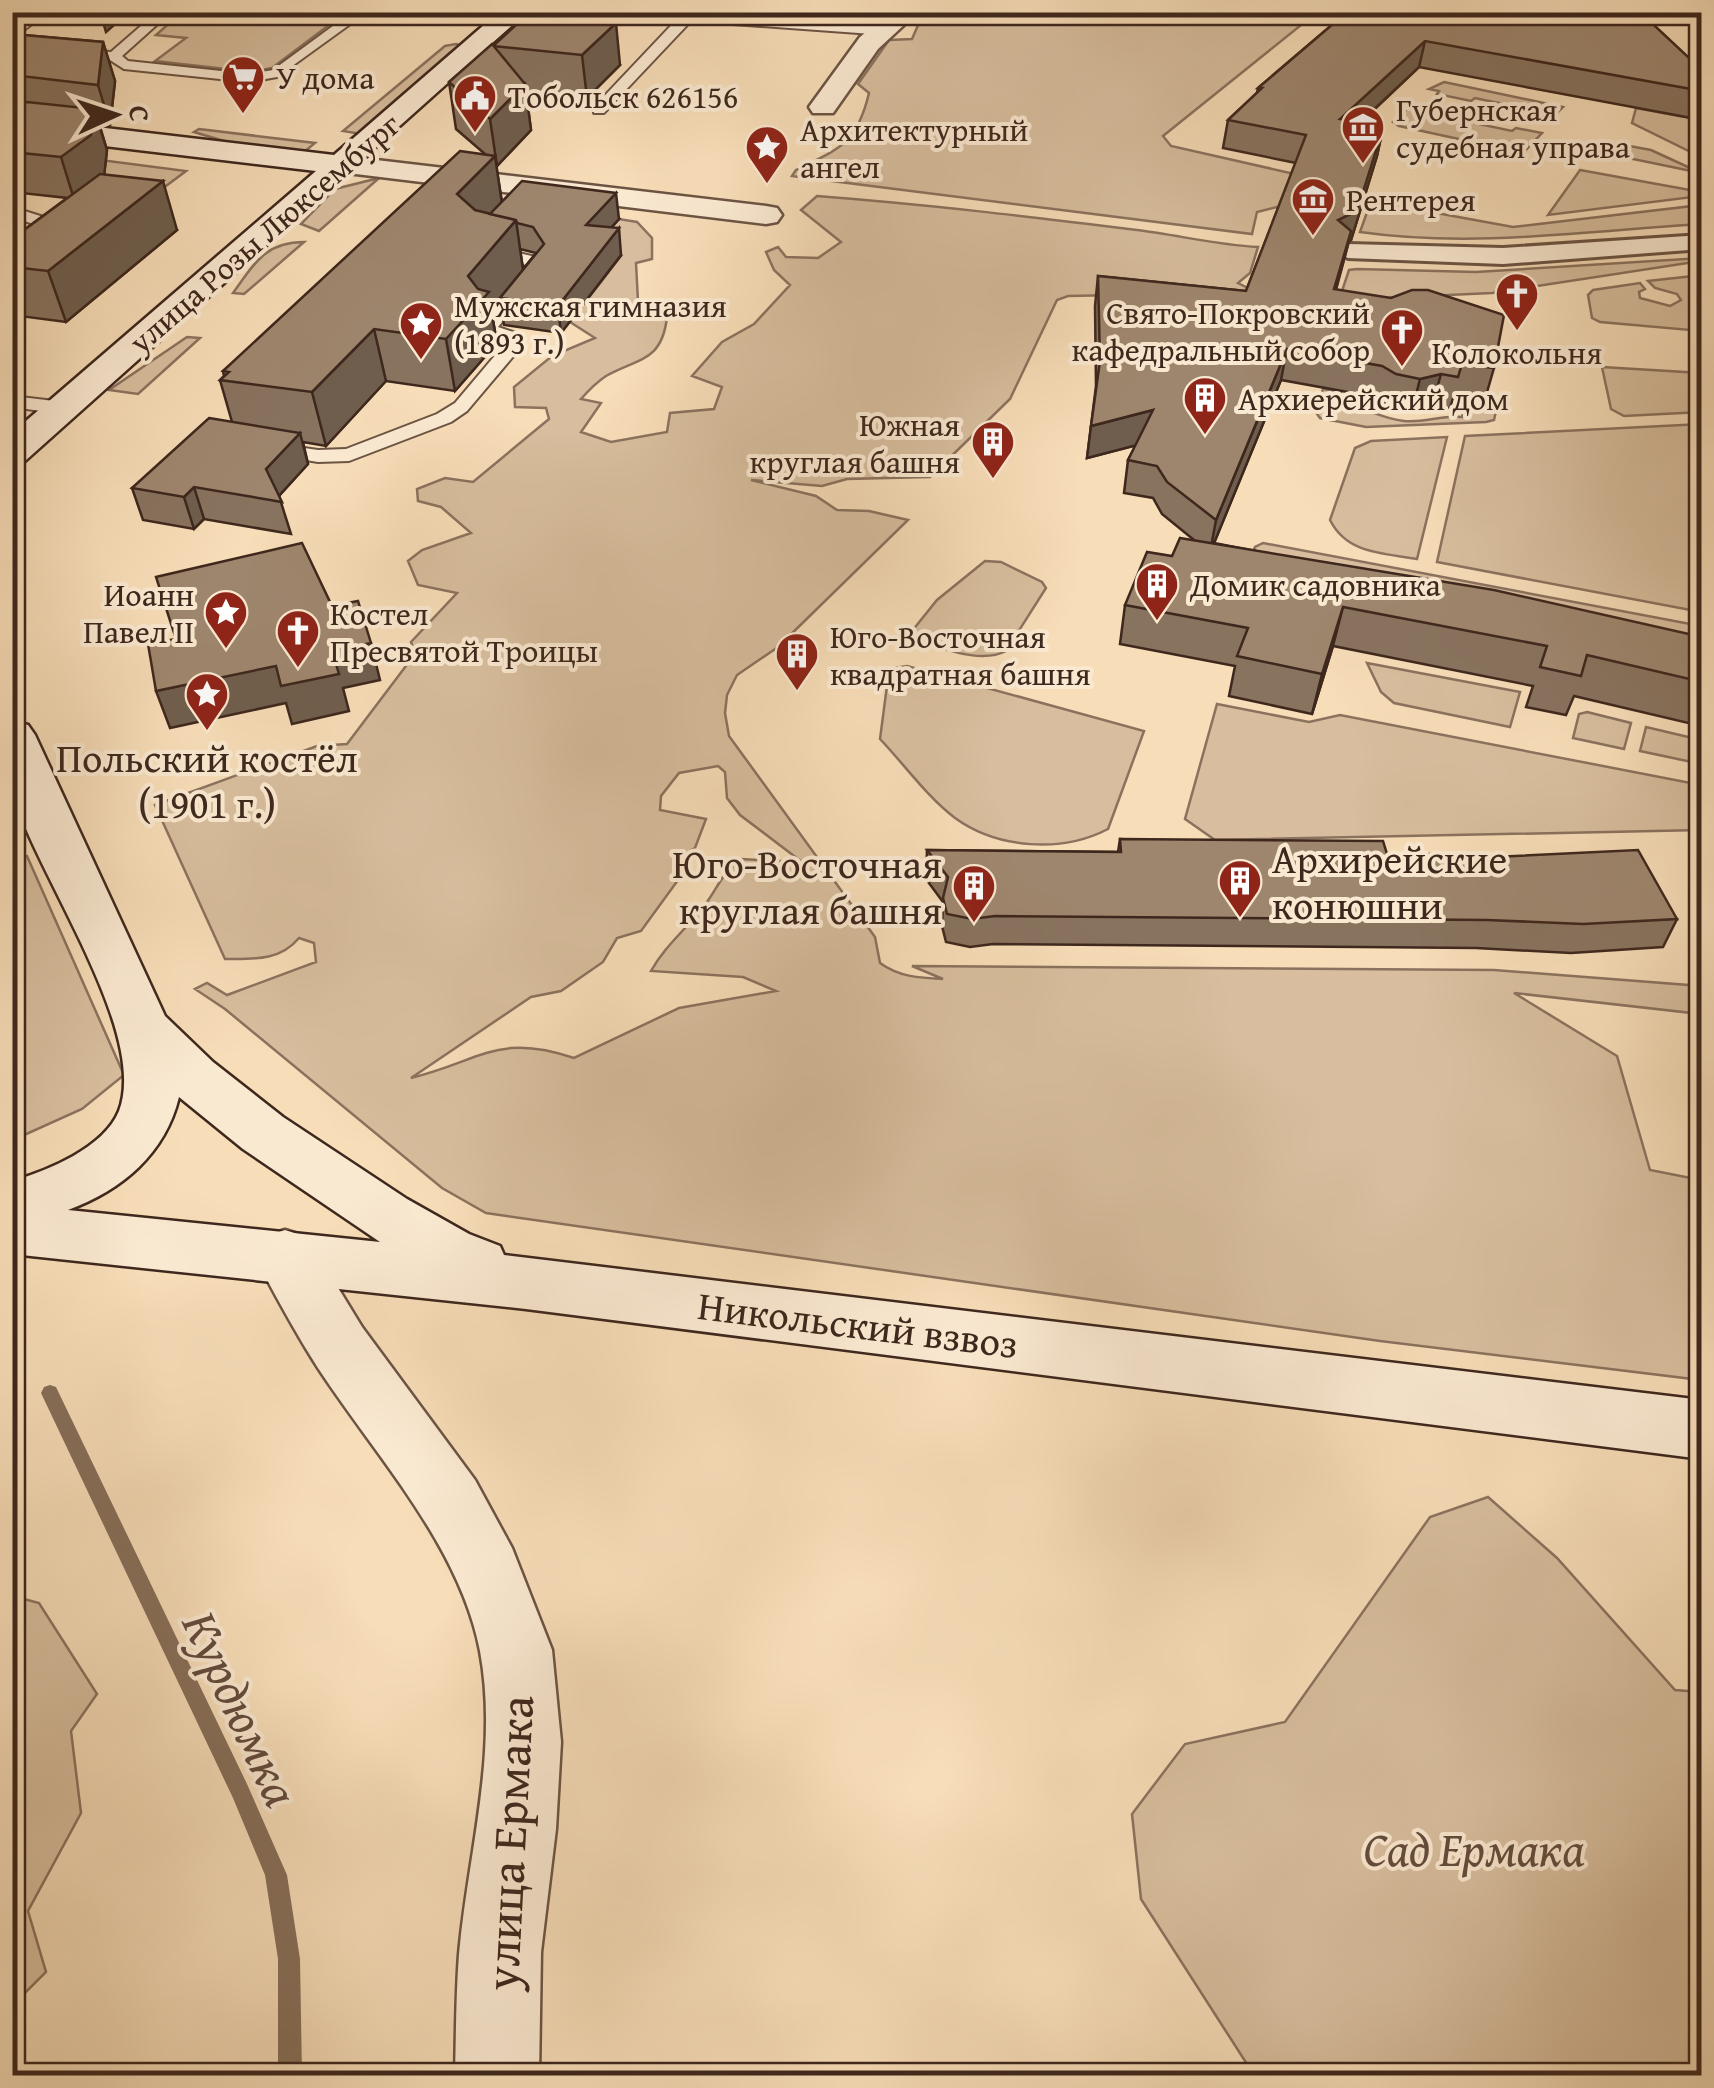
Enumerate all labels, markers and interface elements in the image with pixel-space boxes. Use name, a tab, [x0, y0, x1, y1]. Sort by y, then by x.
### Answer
supermarket icon: У дома	[220, 54, 266, 115]
place label: У дома	[276, 54, 375, 101]
north arrow	[65, 65, 165, 165]
public building icon: Тобольск 626156	[452, 73, 498, 134]
place label: Тобольск 626156	[508, 73, 738, 120]
place label: Губернская судебная управа	[1396, 86, 1631, 170]
street label: улица Розы Люксембург	[117, 101, 410, 365]
museum icon: Губернская судебная управа	[1340, 104, 1386, 165]
text: С	[120, 105, 161, 123]
place label: Архитектурный ангел	[800, 106, 1028, 190]
place icon: Архитектурный ангел	[744, 124, 790, 185]
museum icon: Рентерея	[1290, 176, 1336, 237]
place label: Рентерея	[1346, 176, 1476, 223]
church icon: Колокольня	[1494, 271, 1540, 332]
place label: Мужская гимназия (1893 г.)	[454, 282, 727, 366]
place label: Свято-Покровский кафедральный собор	[1071, 289, 1370, 373]
place icon: Мужская гимназия (1893 г.)	[398, 300, 444, 361]
church icon: Свято-Покровский кафедральный собор	[1379, 307, 1425, 368]
place label: Колокольня	[1432, 329, 1602, 376]
building icon: Архиерейский дом	[1182, 375, 1228, 436]
place label: Архиерейский дом	[1238, 375, 1509, 422]
place label: Южная круглая башня	[749, 401, 960, 485]
building icon: Южная круглая башня	[970, 419, 1016, 480]
building icon: Домик садовника	[1134, 561, 1180, 622]
place label: Домик садовника	[1189, 561, 1442, 608]
place label: Иоанн Павел II	[83, 571, 194, 655]
place icon: Иоанн Павел II	[203, 589, 249, 650]
place label: Костел Пресвятой Троицы	[330, 590, 598, 674]
church icon: Костел Пресвятой Троицы	[275, 608, 321, 669]
place label: Юго-Восточная квадратная башня	[830, 613, 1091, 697]
building icon: Юго-Восточная квадратная башня	[774, 631, 820, 692]
place icon: Польский костёл (1901 г.)	[184, 671, 230, 732]
place label: Польский костёл (1901 г.)	[56, 728, 358, 833]
place label: Архирейские конюшни	[1272, 829, 1507, 934]
place label: Юго-Восточная круглая башня	[672, 834, 942, 939]
building icon: Архирейские конюшни	[1217, 858, 1263, 919]
building icon: Юго-Восточная круглая башня	[951, 863, 997, 924]
street label: Никольский взвоз	[695, 1275, 1021, 1373]
water label: Курдюмка	[165, 1598, 319, 1818]
street label: улица Ермака	[465, 1693, 551, 1993]
park label: Сад Ермака	[1363, 1813, 1585, 1884]

